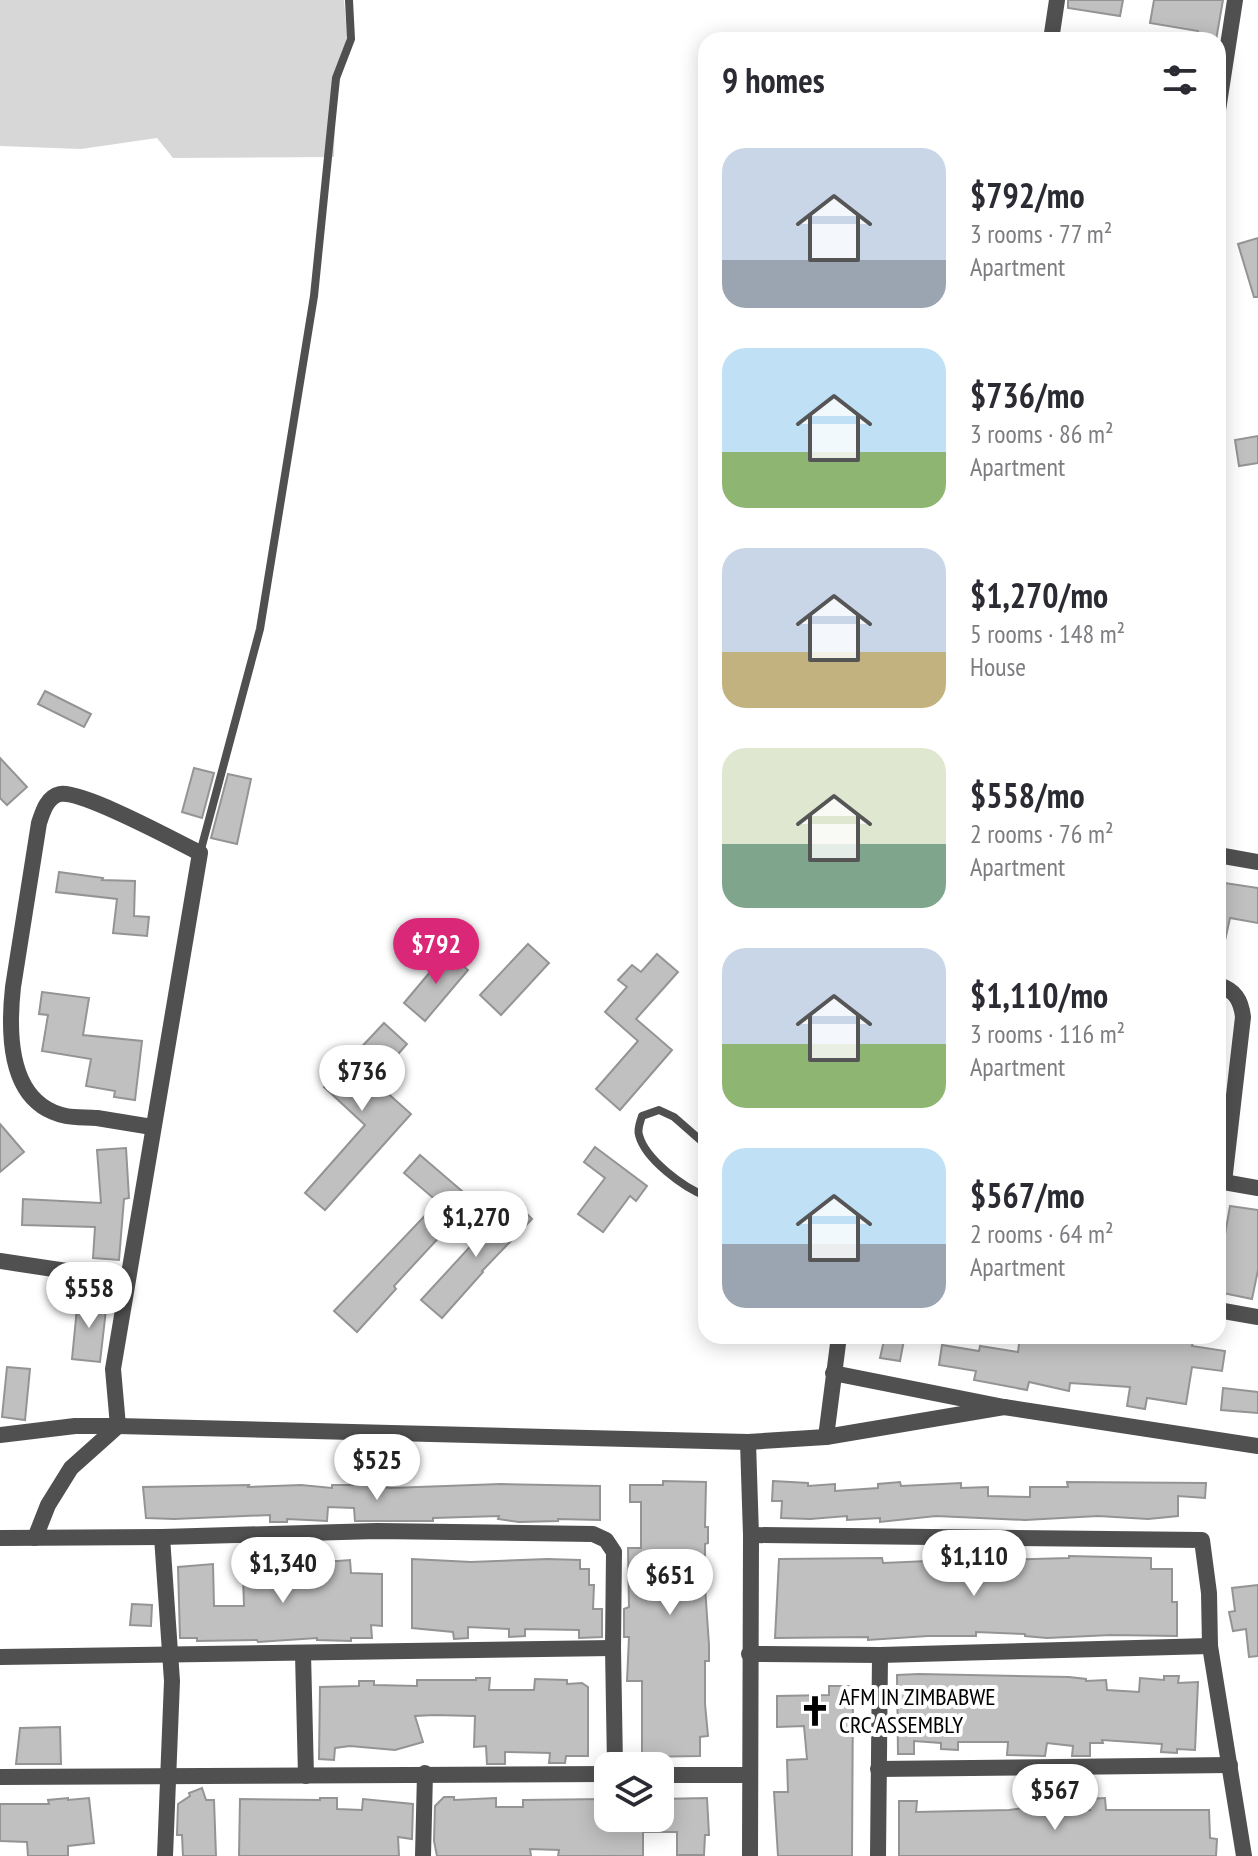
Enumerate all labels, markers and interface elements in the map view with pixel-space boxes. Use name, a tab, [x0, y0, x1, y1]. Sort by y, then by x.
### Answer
text: 9 homes	[722, 58, 825, 102]
icon: filters	[1158, 58, 1202, 102]
text: $792/mo	[970, 173, 1085, 217]
icon: home	[786, 180, 882, 276]
text: 3 rooms · 77 m²	[970, 217, 1112, 250]
text: Apartment	[970, 250, 1065, 283]
text: $736/mo	[970, 373, 1085, 417]
icon: home	[786, 380, 882, 476]
text: 3 rooms · 86 m²	[970, 417, 1114, 450]
text: Apartment	[970, 450, 1065, 483]
text: $1,270/mo	[970, 573, 1108, 617]
icon: home	[786, 580, 882, 676]
text: 5 rooms · 148 m²	[970, 617, 1125, 650]
text: House	[970, 650, 1026, 683]
text: $558/mo	[970, 773, 1085, 817]
icon: home	[786, 780, 882, 876]
text: 2 rooms · 76 m²	[970, 817, 1114, 850]
text: Apartment	[970, 850, 1065, 883]
pin: $792	[389, 918, 483, 986]
text: $792	[411, 927, 461, 960]
text: $1,110/mo	[970, 973, 1108, 1017]
icon: home	[786, 980, 882, 1076]
text: 3 rooms · 116 m²	[970, 1017, 1125, 1050]
pin: $736	[315, 1045, 409, 1113]
text: Apartment	[970, 1050, 1065, 1083]
text: $736	[337, 1054, 387, 1087]
text: $567/mo	[970, 1173, 1085, 1217]
icon: home	[786, 1180, 882, 1276]
pin: $1,270	[411, 1191, 541, 1259]
text: $1,270	[442, 1200, 510, 1233]
text: 2 rooms · 64 m²	[970, 1217, 1114, 1250]
text: Apartment	[970, 1250, 1065, 1283]
pin: $558	[42, 1262, 136, 1330]
text: $558	[64, 1271, 114, 1304]
pin: $525	[330, 1434, 424, 1502]
text: $525	[352, 1443, 402, 1476]
pin: $1,110	[909, 1530, 1039, 1598]
pin: $1,340	[218, 1537, 348, 1605]
text: $1,110	[940, 1539, 1008, 1572]
text: $1,340	[249, 1546, 317, 1579]
pin: $651	[623, 1549, 717, 1617]
text: $651	[645, 1558, 695, 1591]
place label: AFM IN ZIMBABWE CRC ASSEMBLY	[839, 1681, 996, 1740]
church icon: AFM IN ZIMBABWE CRC ASSEMBLY	[798, 1694, 832, 1728]
map controls	[594, 1752, 674, 1832]
button: layers	[594, 1752, 674, 1832]
pin: $567	[1008, 1764, 1102, 1832]
text: $567	[1030, 1773, 1080, 1806]

